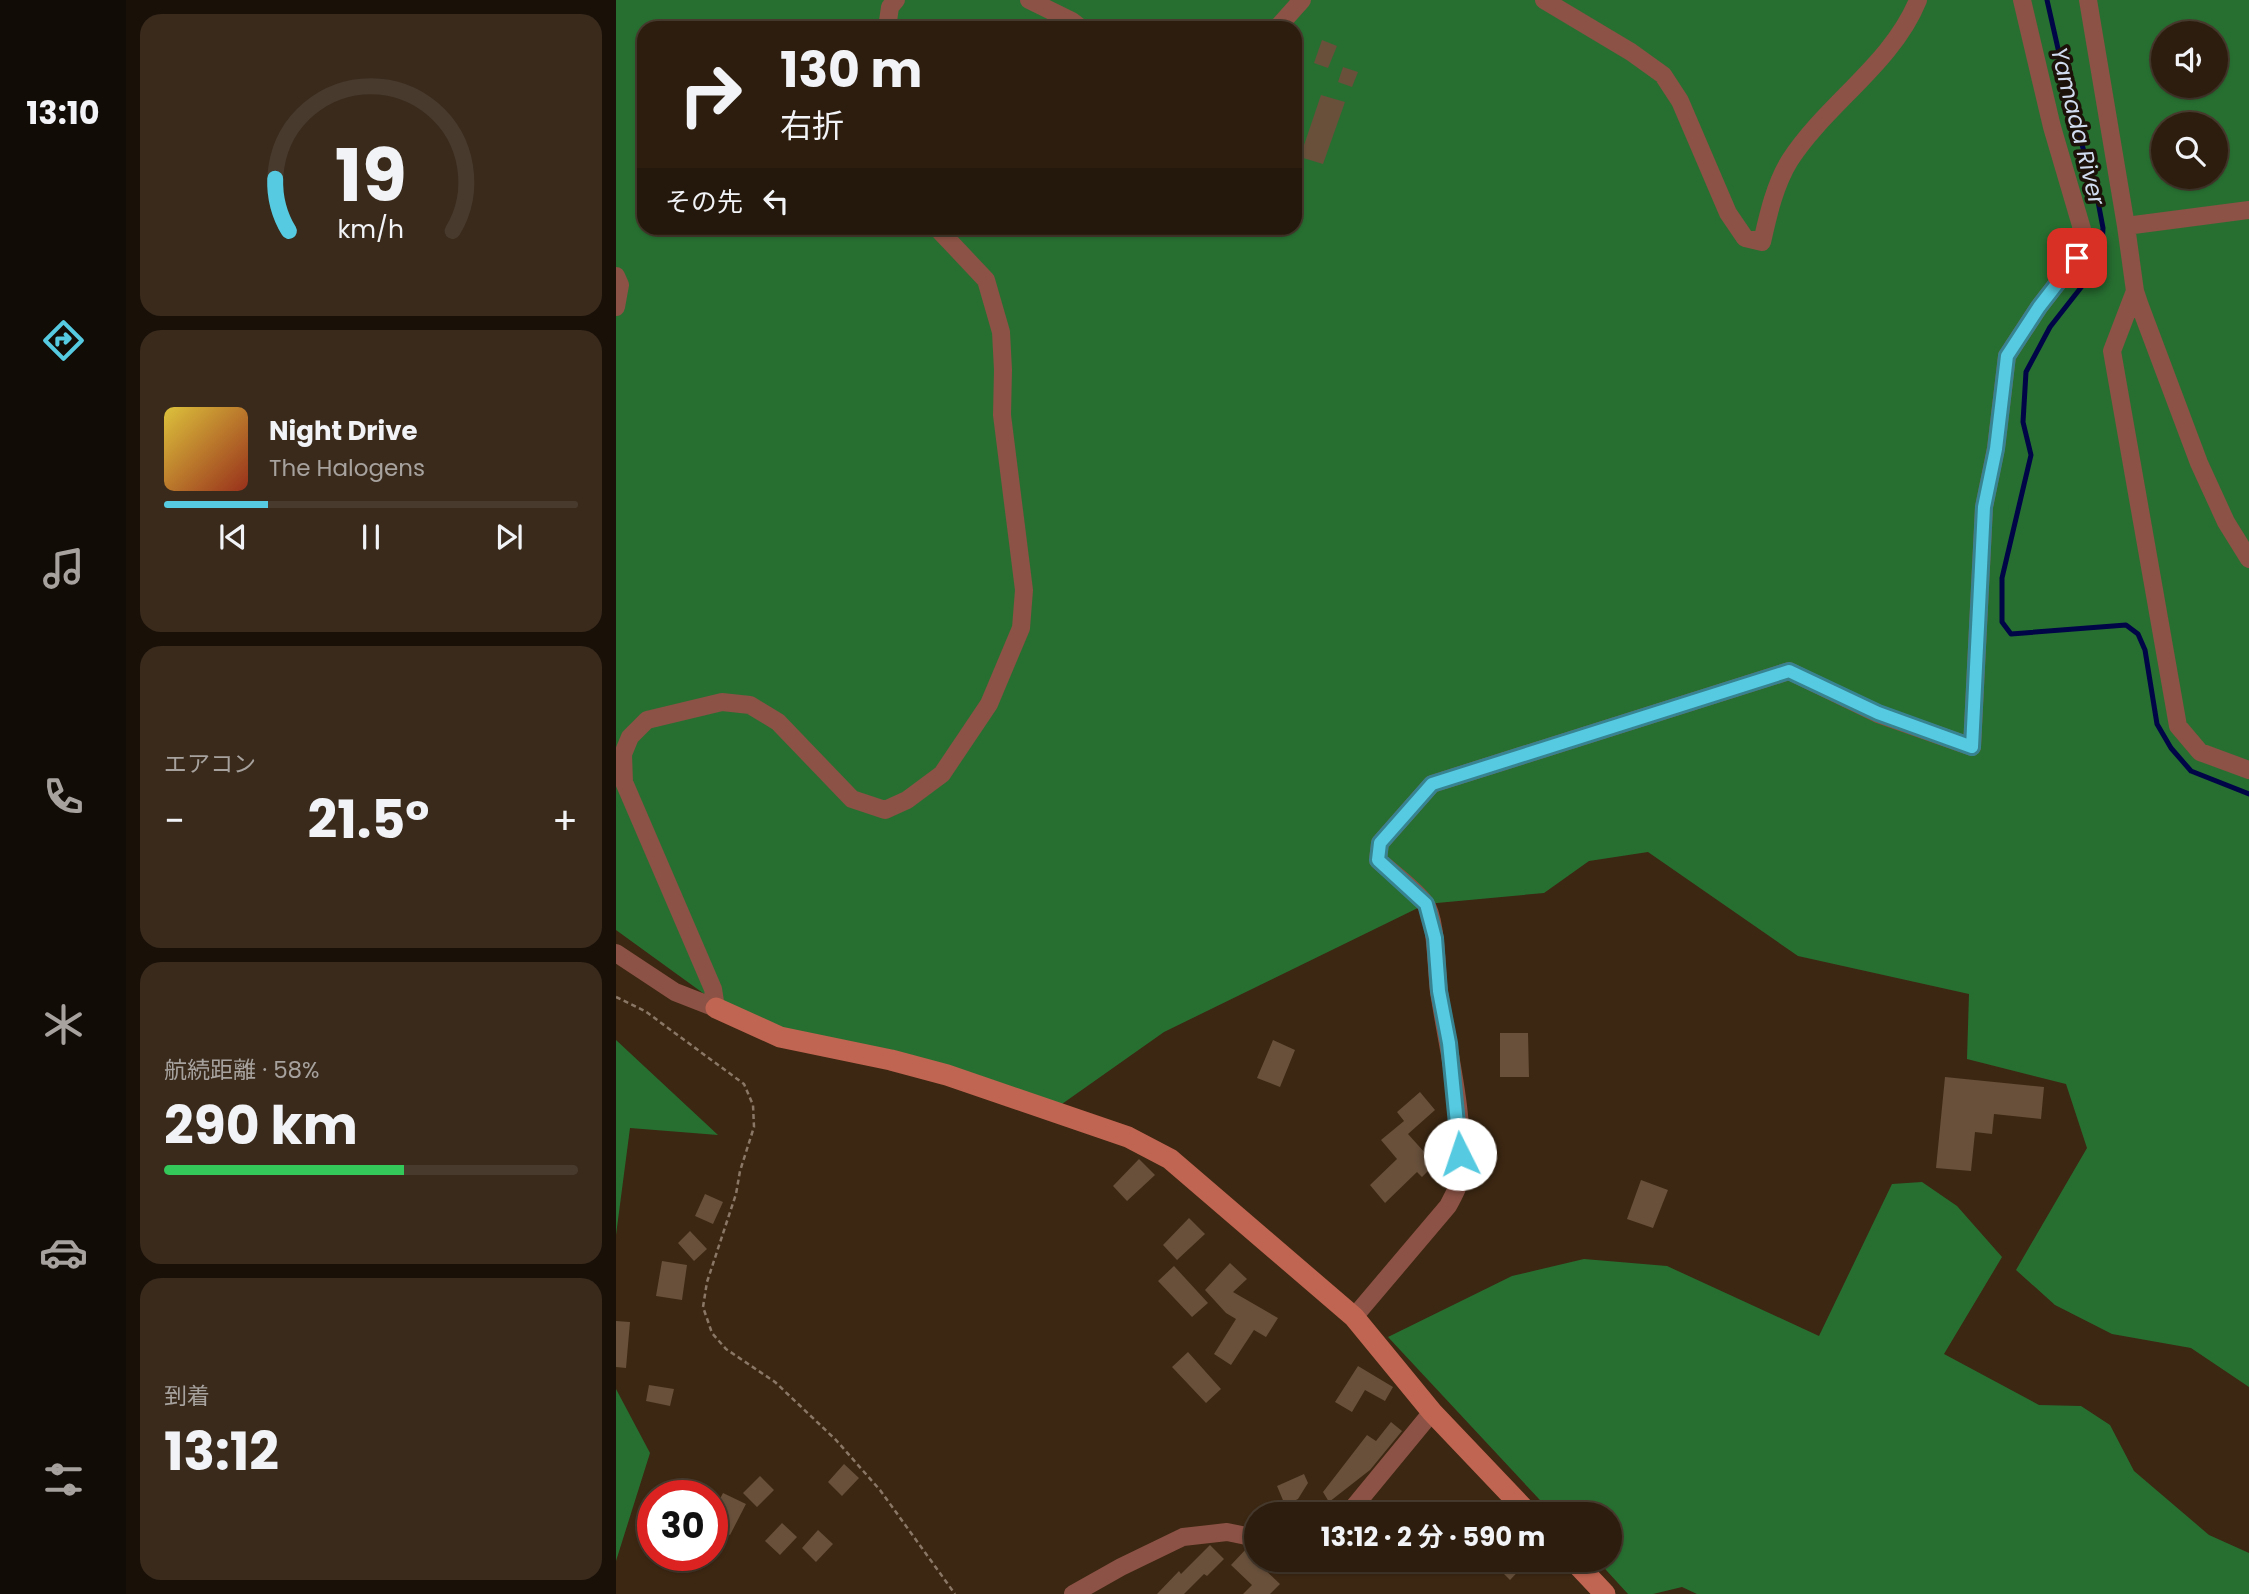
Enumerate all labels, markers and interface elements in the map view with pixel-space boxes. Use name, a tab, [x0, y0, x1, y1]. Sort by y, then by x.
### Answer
map controls	[2151, 21, 2228, 189]
button: sound	[2151, 21, 2228, 98]
text: 130 m	[780, 36, 922, 104]
water label: Yamada River	[2043, 44, 2113, 210]
icon: right	[665, 49, 756, 140]
text: 13:10	[26, 90, 100, 135]
text: 右折	[780, 103, 844, 148]
button: search	[2151, 112, 2228, 189]
text: 19	[335, 125, 407, 226]
icon: left	[757, 182, 795, 220]
text: その先	[665, 184, 743, 220]
text: km/h	[338, 212, 404, 247]
pin	[2047, 228, 2107, 288]
icon: arrive	[2058, 239, 2096, 277]
icon: directions	[39, 316, 88, 365]
text: Night Drive	[269, 413, 417, 449]
text: The Halogens	[269, 452, 425, 484]
icon: previous	[214, 518, 252, 556]
icon: pause	[352, 518, 390, 556]
icon: next	[490, 518, 528, 556]
icon: music	[39, 544, 88, 593]
text: エアコン	[164, 748, 256, 780]
icon: phone	[39, 772, 88, 821]
text: 21.5°	[308, 783, 429, 856]
text: −	[164, 794, 185, 847]
text: +	[552, 794, 578, 847]
icon: climate	[39, 1000, 88, 1049]
text: 航続距離 · 58%	[164, 1054, 320, 1086]
text: 290 km	[164, 1089, 358, 1162]
position arrow	[1423, 1117, 1497, 1191]
icon: car	[39, 1228, 88, 1277]
text: 到着	[164, 1380, 210, 1412]
text: 13:12	[164, 1415, 279, 1488]
icon: filters	[39, 1455, 88, 1504]
speed limit sign: 30	[637, 1480, 728, 1571]
text: 13:12 · 2 分 · 590 m	[1321, 1519, 1545, 1555]

